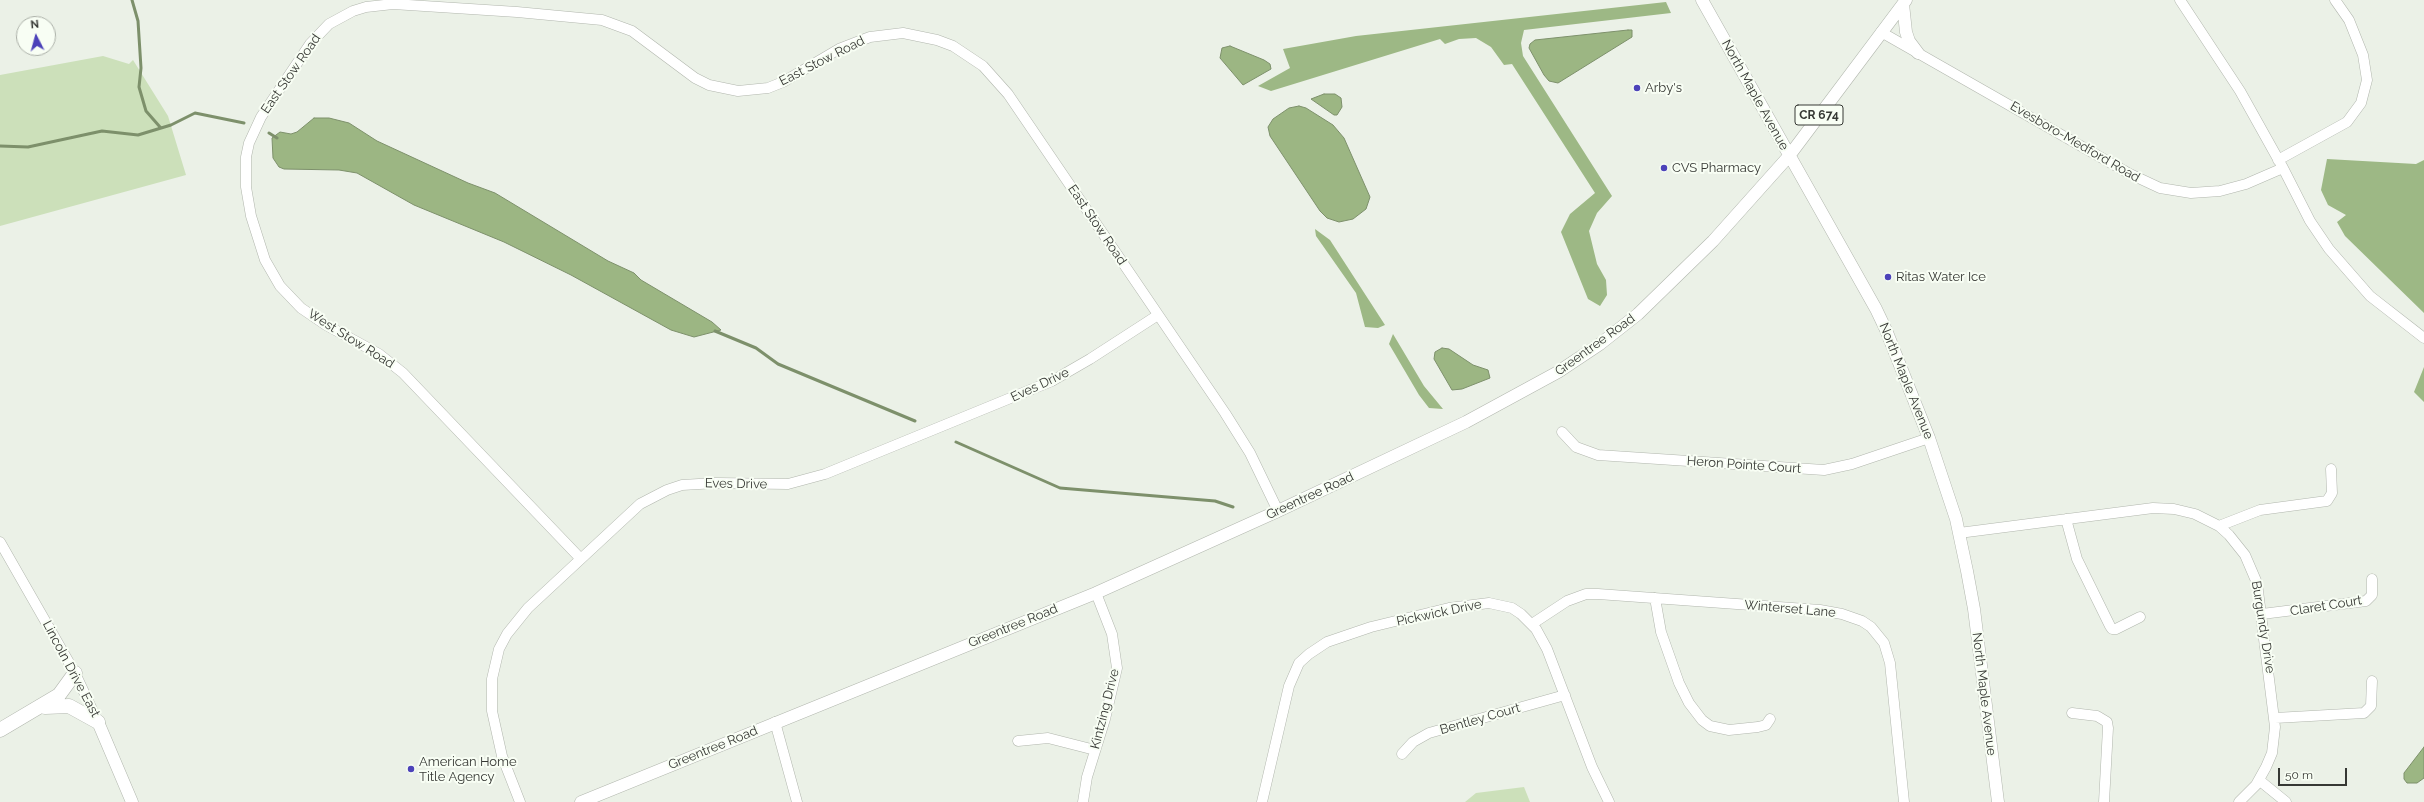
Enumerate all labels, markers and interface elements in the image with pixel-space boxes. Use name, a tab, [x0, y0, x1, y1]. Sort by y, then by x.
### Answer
north arrow	[16, 16, 56, 56]
text: N	[30, 18, 40, 31]
street label: East Stow Road	[258, 31, 324, 117]
street label: East Stow Road	[777, 33, 867, 89]
street label: North Maple Avenue	[1718, 37, 1792, 153]
place label: Arby's	[1645, 80, 1682, 96]
marker: Arby's	[1632, 83, 1642, 93]
street label: Evesboro-Medford Road	[2007, 98, 2143, 186]
road number: CR 674	[1795, 105, 1843, 125]
place label: CVS Pharmacy	[1672, 160, 1761, 176]
marker: CVS Pharmacy	[1659, 163, 1669, 173]
street label: East Stow Road	[1064, 182, 1130, 268]
place label: Ritas Water Ice	[1896, 269, 1986, 285]
marker: Ritas Water Ice	[1883, 272, 1893, 282]
street label: West Stow Road	[305, 306, 397, 372]
street label: Greentree Road	[1552, 311, 1638, 379]
street label: North Maple Avenue	[1876, 321, 1936, 441]
street label: Eves Drive	[1008, 365, 1072, 405]
street label: Heron Pointe Court	[1686, 453, 1802, 477]
street label: Greentree Road	[1264, 469, 1356, 523]
street label: Eves Drive	[705, 476, 767, 492]
street label: Burgundy Drive	[2248, 580, 2278, 674]
street label: Claret Court	[2289, 593, 2363, 619]
street label: Pickwick Drive	[1395, 596, 1483, 630]
street label: Winterset Lane	[1744, 597, 1836, 621]
street label: Greentree Road	[966, 601, 1060, 651]
street label: Lincoln Drive East	[39, 618, 103, 720]
street label: North Maple Avenue	[1969, 632, 1999, 756]
street label: Kintzing Drive	[1087, 667, 1123, 751]
street label: Bentley Court	[1438, 700, 1522, 738]
street label: Greentree Road	[666, 723, 760, 773]
place label: American Home Title Agency	[419, 754, 517, 785]
scale bar	[2280, 760, 2349, 786]
marker: American Home Title Agency	[406, 764, 416, 774]
text: 50 m	[2285, 768, 2313, 782]

